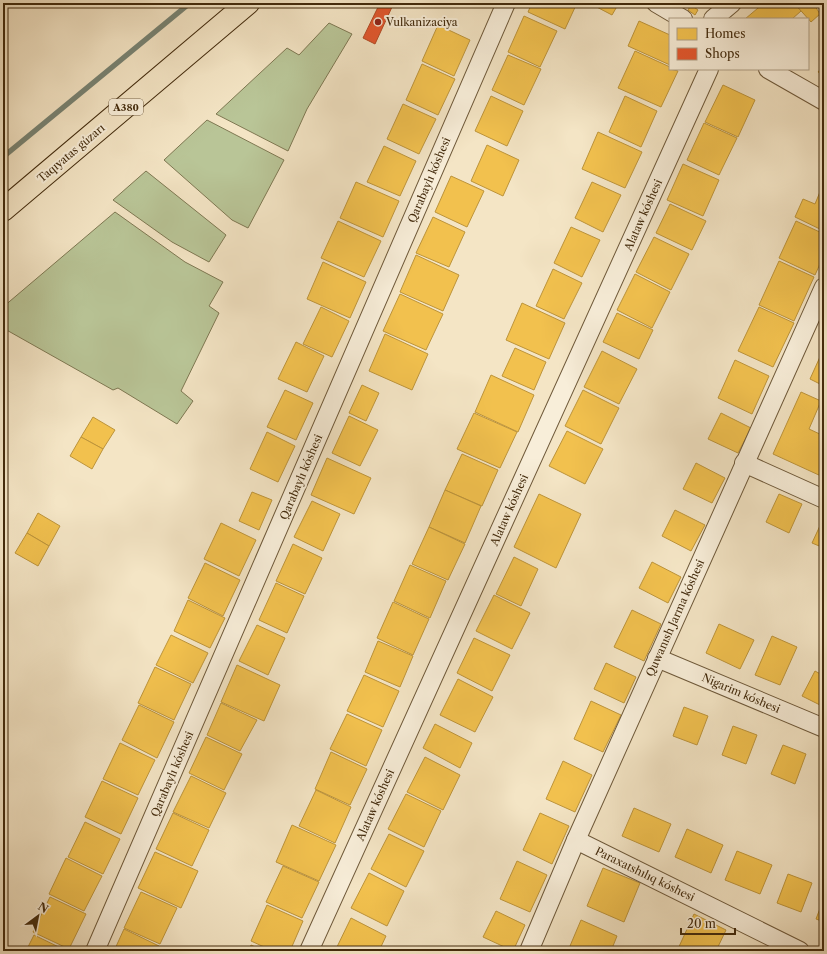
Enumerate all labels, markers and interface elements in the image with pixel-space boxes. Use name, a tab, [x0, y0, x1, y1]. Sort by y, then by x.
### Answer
place label: Vulkanizaciya	[385, 15, 458, 29]
marker: Vulkanizaciya	[373, 17, 383, 27]
legend	[669, 18, 809, 70]
text: Homes	[705, 26, 745, 41]
text: Shops	[705, 46, 740, 61]
road number: A380	[109, 99, 143, 115]
street label: Taqıyatas gúzarı	[34, 120, 108, 185]
street label: Qarabaylı kóshesi	[405, 134, 454, 225]
street label: Alataw kóshesi	[621, 176, 665, 254]
street label: Qarabaylı kóshesi	[277, 431, 326, 522]
street label: Alataw kóshesi	[487, 471, 531, 549]
street label: Quwanısh Jarma kóshesi	[643, 557, 707, 679]
street label: Nigarim kóshesi	[700, 670, 783, 716]
street label: Qarabaylı kóshesi	[148, 728, 197, 819]
street label: Alataw kóshesi	[353, 766, 397, 844]
street label: Paraxatshılıq kóshesi	[593, 844, 698, 905]
north arrow	[18, 896, 58, 936]
text: N	[36, 899, 51, 916]
scale bar	[681, 910, 735, 936]
text: 20 m	[687, 916, 716, 931]

